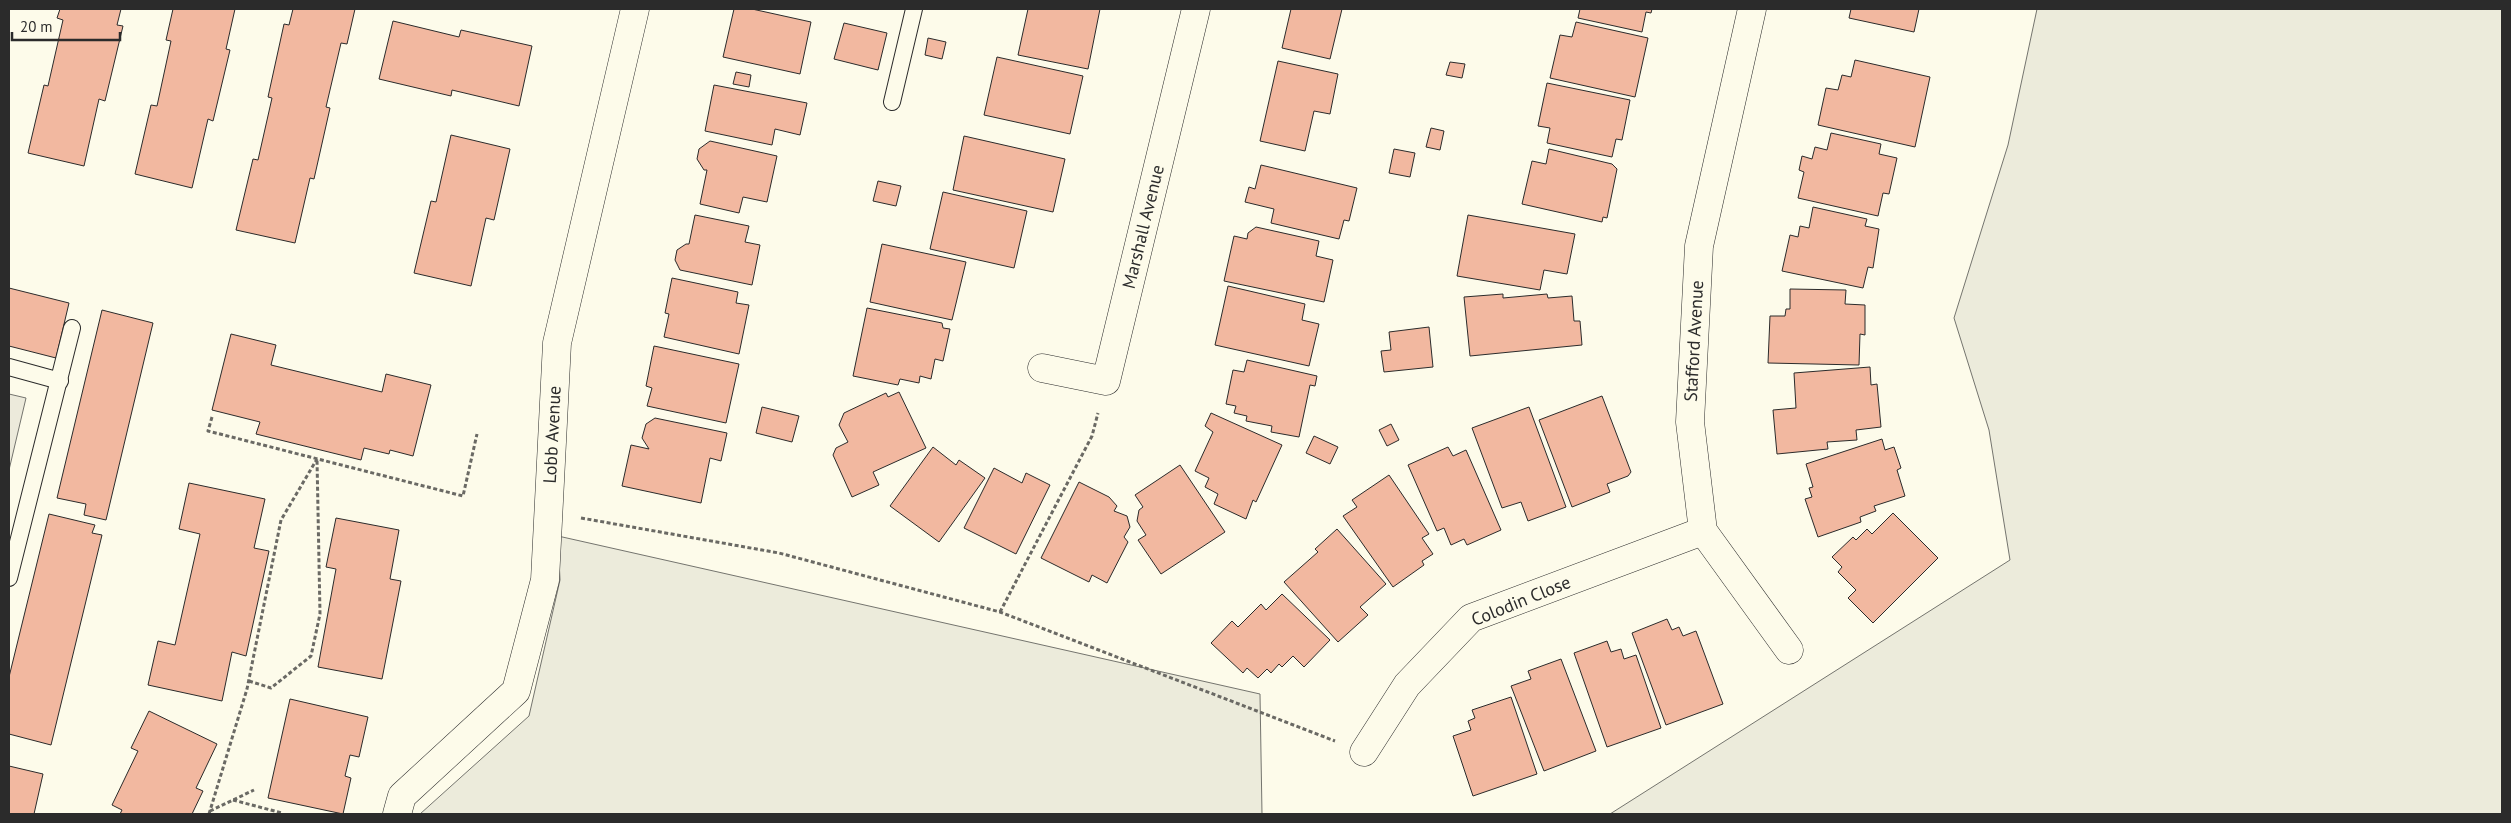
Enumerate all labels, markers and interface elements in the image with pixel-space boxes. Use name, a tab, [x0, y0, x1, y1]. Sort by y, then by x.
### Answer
scale bar	[12, 10, 120, 42]
text: 20 m	[20, 17, 53, 36]
street label: Marshall Avenue	[1117, 162, 1169, 291]
street label: Stafford Avenue	[1679, 280, 1708, 402]
street label: Lobb Avenue	[538, 385, 566, 484]
street label: Colodin Close	[1468, 570, 1574, 631]

